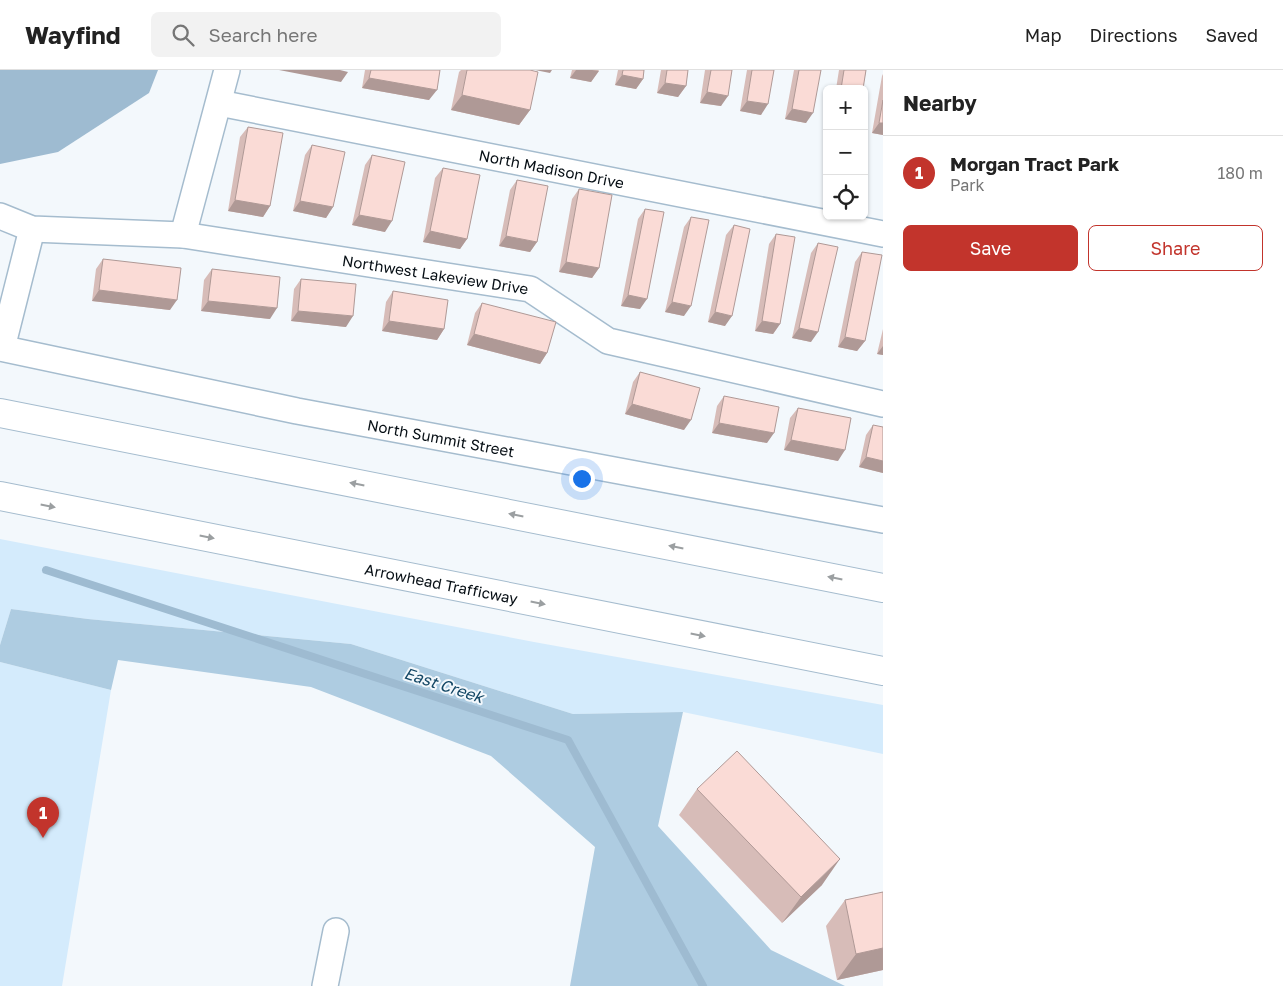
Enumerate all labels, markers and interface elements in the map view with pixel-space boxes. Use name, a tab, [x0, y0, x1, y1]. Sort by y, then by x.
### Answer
search box	[151, 12, 501, 57]
text: Wayfind	[25, 20, 121, 49]
icon: search	[169, 21, 197, 49]
text: Search here	[209, 23, 317, 46]
text: Map	[1025, 24, 1061, 46]
text: Directions	[1089, 24, 1177, 46]
text: Saved	[1205, 24, 1258, 46]
map controls	[823, 85, 868, 220]
button: +	[823, 85, 868, 130]
text: Nearby	[903, 90, 977, 116]
button: −	[823, 130, 868, 175]
street label: North Madison Drive	[478, 146, 626, 192]
text: Morgan Tract Park	[950, 152, 1119, 175]
text: 1	[915, 163, 923, 183]
text: 180 m	[1217, 163, 1263, 183]
button: locate	[823, 175, 868, 220]
text: Park	[950, 175, 985, 195]
button: Save	[903, 225, 1078, 271]
button: Share	[1088, 225, 1263, 271]
street label: Northwest Lakeview Drive	[341, 251, 530, 298]
street label: North Summit Street	[366, 415, 516, 460]
your location	[569, 466, 595, 492]
one-way arrow	[349, 479, 365, 487]
one-way arrow	[40, 502, 56, 510]
one-way arrow	[509, 511, 524, 519]
one-way arrow	[200, 534, 216, 542]
one-way arrow	[667, 542, 683, 550]
street label: Arrowhead Trafficway	[363, 560, 520, 608]
one-way arrow	[827, 574, 843, 582]
one-way arrow	[531, 599, 546, 607]
one-way arrow	[690, 631, 706, 639]
water label: East Creek	[402, 663, 488, 708]
pin: 1	[27, 797, 59, 838]

